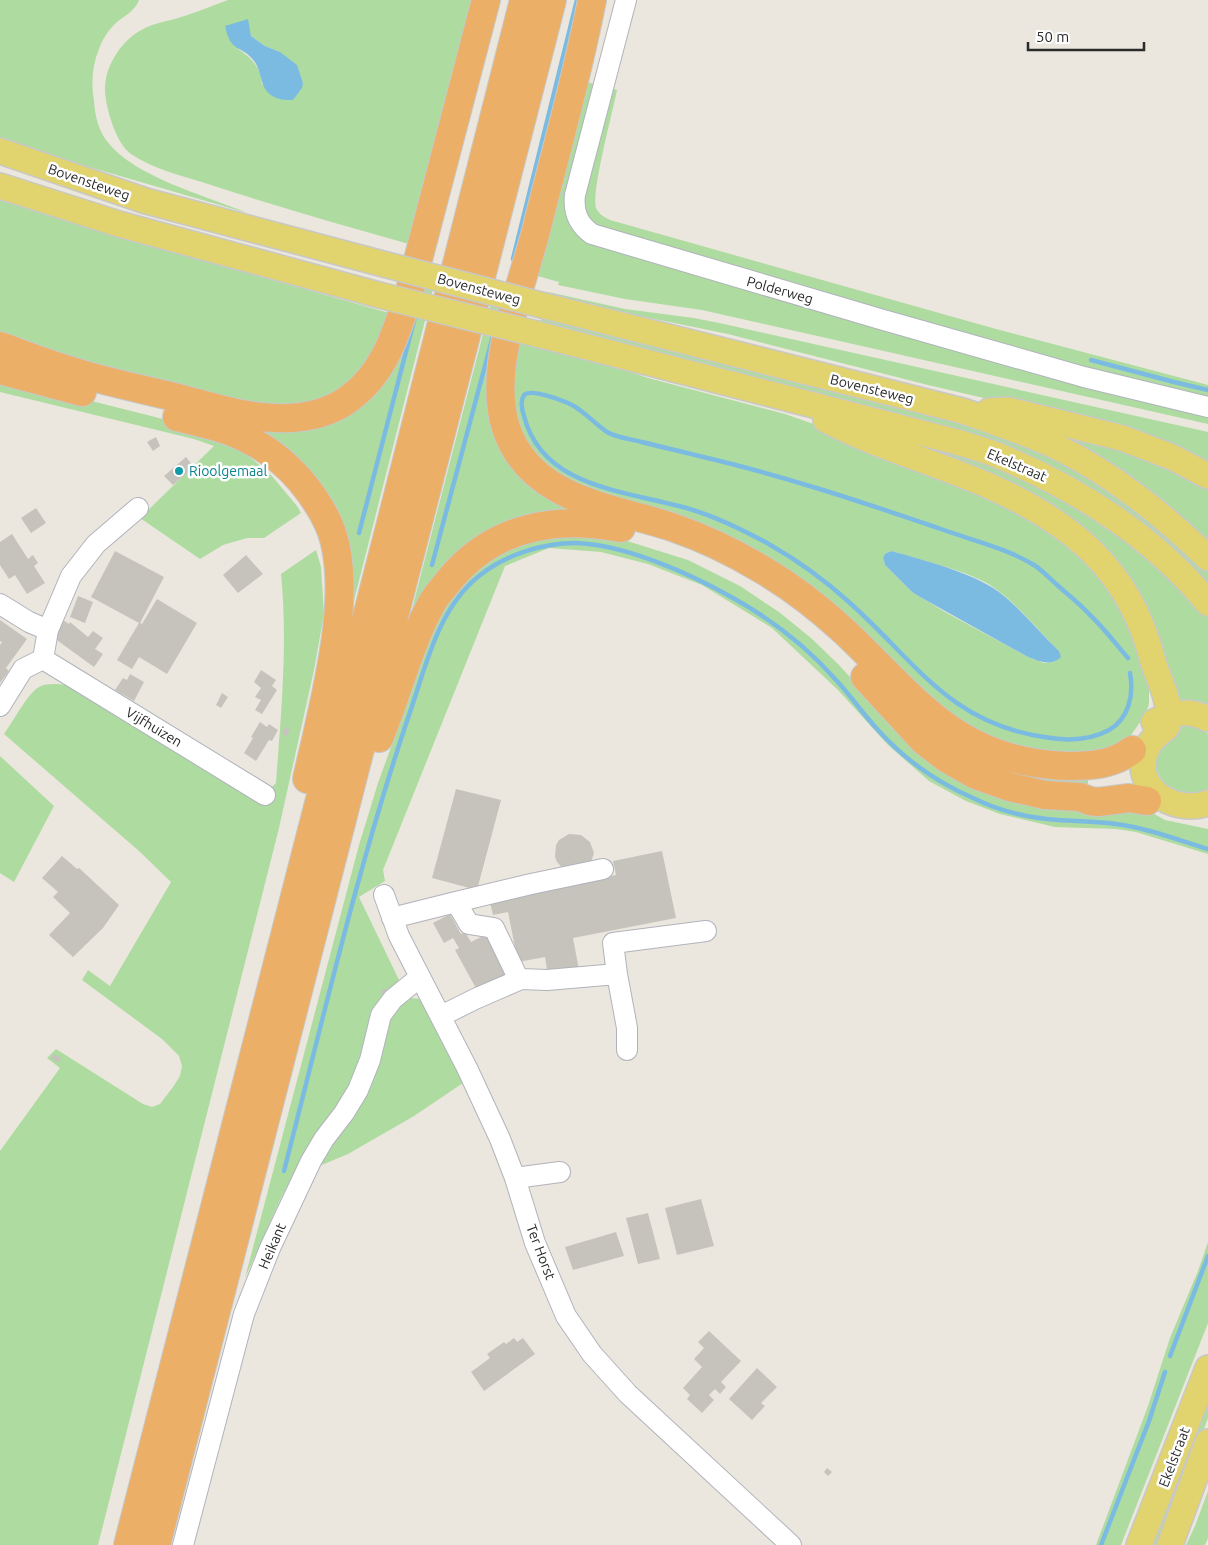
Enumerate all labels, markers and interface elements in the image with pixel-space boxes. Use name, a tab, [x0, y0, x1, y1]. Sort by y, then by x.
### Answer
scale bar	[1028, 20, 1144, 52]
text: 50 m	[1036, 28, 1069, 45]
street label: Bovensteweg	[46, 161, 132, 203]
street label: Bovensteweg	[436, 270, 522, 308]
street label: Polderweg	[745, 273, 815, 307]
street label: Bovensteweg	[829, 371, 915, 407]
street label: Ekelstraat	[985, 445, 1050, 485]
place label: Rioolgemaal	[189, 463, 267, 479]
marker: Rioolgemaal	[173, 465, 185, 477]
street label: Vijfhuizen	[123, 704, 185, 750]
street label: Heikant	[255, 1220, 289, 1272]
street label: Ter Horst	[523, 1222, 559, 1282]
street label: Ekelstraat	[1155, 1424, 1193, 1489]

